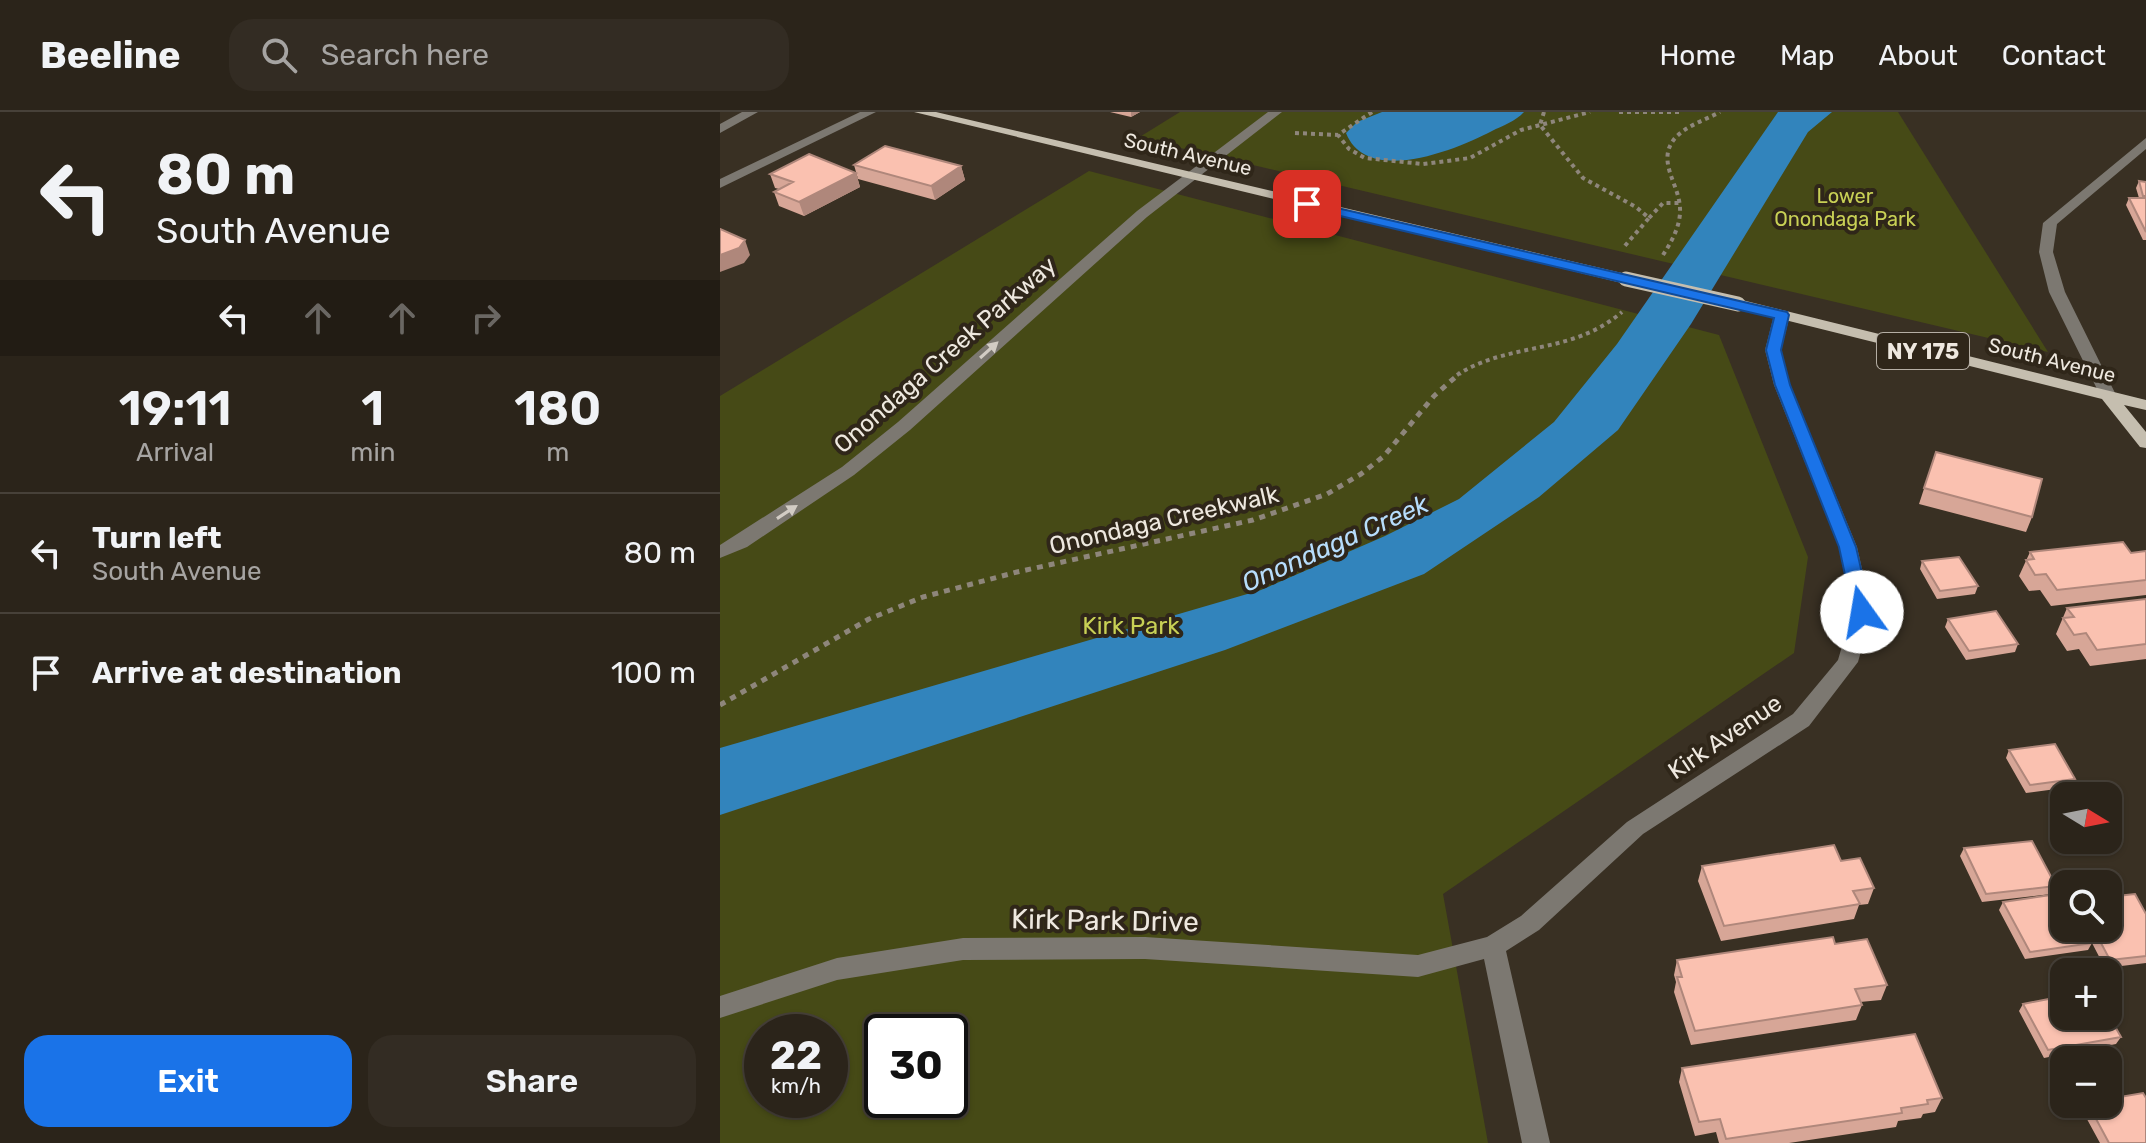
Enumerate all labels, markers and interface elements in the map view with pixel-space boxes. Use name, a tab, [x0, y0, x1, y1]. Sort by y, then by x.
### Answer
search box	[229, 19, 789, 91]
text: Beeline	[40, 32, 181, 78]
icon: search	[257, 33, 301, 77]
text: Search here	[321, 37, 489, 73]
text: Home	[1659, 39, 1736, 72]
text: Map	[1780, 39, 1834, 72]
text: About	[1878, 39, 1958, 72]
text: Contact	[2002, 39, 2106, 72]
street label: South Avenue	[1122, 128, 1254, 180]
text: 80 m	[156, 142, 295, 208]
icon: left	[24, 144, 128, 248]
pin	[1273, 170, 1341, 238]
icon: arrive	[1285, 182, 1329, 226]
park label: Lower Onondaga Park	[1774, 184, 1917, 231]
text: South Avenue	[156, 209, 391, 252]
street label: Onondaga Creek Parkway	[828, 251, 1062, 459]
icon: left	[212, 296, 256, 340]
icon: ahead	[296, 296, 340, 340]
icon: ahead	[380, 296, 424, 340]
icon: right	[464, 296, 508, 340]
road number: NY 175	[1877, 333, 1969, 369]
street label: South Avenue	[1986, 333, 2118, 387]
one-way arrow	[980, 341, 999, 359]
text: 19:11	[119, 380, 232, 437]
text: 1	[361, 380, 384, 437]
text: 180	[514, 380, 601, 437]
text: Arrival	[136, 437, 214, 468]
text: min	[350, 437, 395, 468]
text: m	[546, 437, 569, 468]
street label: Onondaga Creekwalk	[1047, 480, 1282, 560]
water label: Onondaga Creek	[1237, 488, 1434, 599]
one-way arrow	[776, 504, 797, 519]
text: Turn left	[92, 520, 222, 556]
icon: left	[24, 531, 68, 575]
text: 80 m	[624, 535, 696, 571]
text: South Avenue	[92, 556, 262, 587]
position arrow	[1820, 570, 1904, 654]
park label: Kirk Park	[1082, 612, 1180, 640]
icon: arrive	[24, 651, 68, 695]
text: Arrive at destination	[92, 655, 402, 691]
text: 100 m	[611, 655, 696, 691]
street label: Kirk Avenue	[1663, 689, 1787, 785]
north arrow	[2050, 782, 2122, 854]
map controls	[2050, 782, 2122, 1118]
button: search	[2050, 870, 2122, 942]
street label: Kirk Park Drive	[1011, 902, 1199, 939]
button: +	[2050, 958, 2122, 1030]
speed limit sign: 30	[864, 1014, 968, 1118]
text: 22	[770, 1032, 822, 1079]
button: Exit	[24, 1035, 352, 1127]
button: Share	[368, 1035, 696, 1127]
button: −	[2050, 1046, 2122, 1118]
text: km/h	[771, 1074, 821, 1098]

